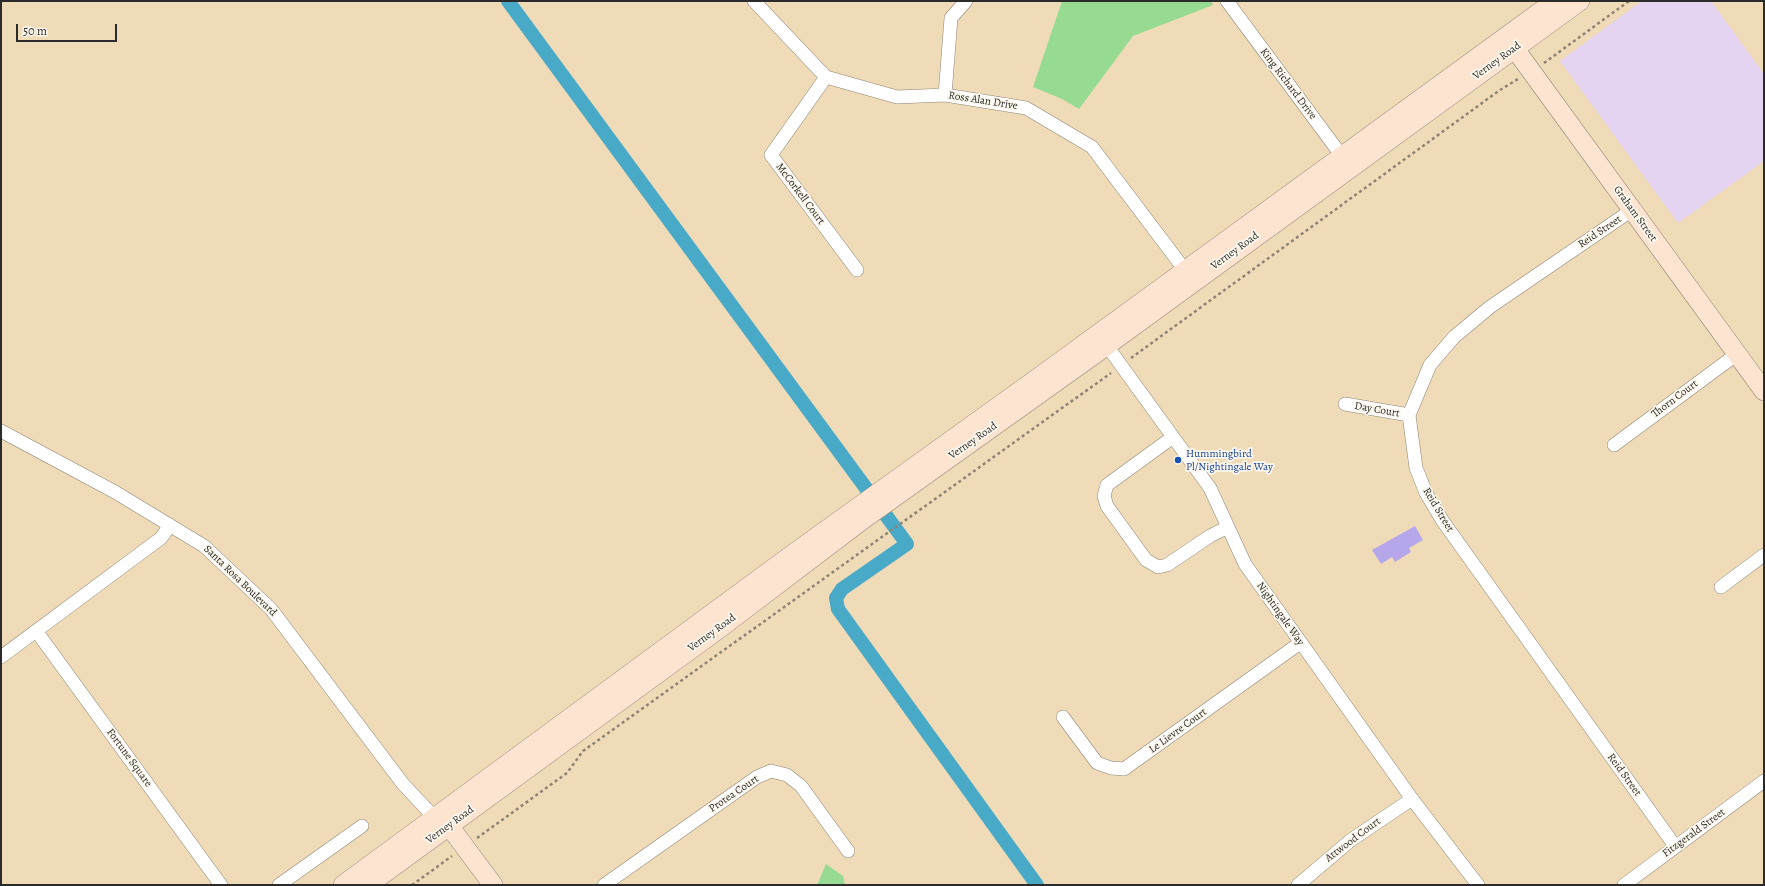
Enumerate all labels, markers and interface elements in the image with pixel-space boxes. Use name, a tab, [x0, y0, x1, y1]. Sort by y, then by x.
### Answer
scale bar	[18, 16, 119, 42]
text: 50 m	[23, 23, 47, 39]
street label: Verney Road	[1470, 39, 1524, 83]
street label: King Richard Drive	[1257, 46, 1319, 122]
street label: Ross Alan Drive	[947, 89, 1019, 113]
street label: McCorkell Court	[773, 161, 827, 227]
street label: Graham Street	[1610, 184, 1660, 244]
street label: Reid Street	[1576, 213, 1624, 251]
street label: Verney Road	[1208, 229, 1262, 273]
street label: Thorn Court	[1649, 377, 1701, 421]
street label: Day Court	[1353, 400, 1401, 420]
street label: Verney Road	[946, 420, 1000, 462]
place label: Hummingbird Pl/Nightingale Way	[1186, 447, 1273, 473]
marker: Hummingbird Pl/Nightingale Way	[1173, 455, 1183, 465]
street label: Reid Street	[1420, 485, 1456, 535]
street label: Santa Rosa Boulevard	[201, 543, 279, 619]
street label: Nightingale Way	[1253, 580, 1307, 648]
street label: Verney Road	[685, 611, 739, 655]
street label: Le Lievre Court	[1146, 706, 1210, 756]
street label: Fortune Square	[103, 726, 155, 790]
street label: Reid Street	[1604, 751, 1644, 799]
street label: Protea Court	[707, 772, 761, 816]
street label: Verney Road	[423, 803, 477, 847]
street label: Fitzgerald Street	[1660, 806, 1728, 860]
street label: Attwood Court	[1323, 815, 1383, 865]

